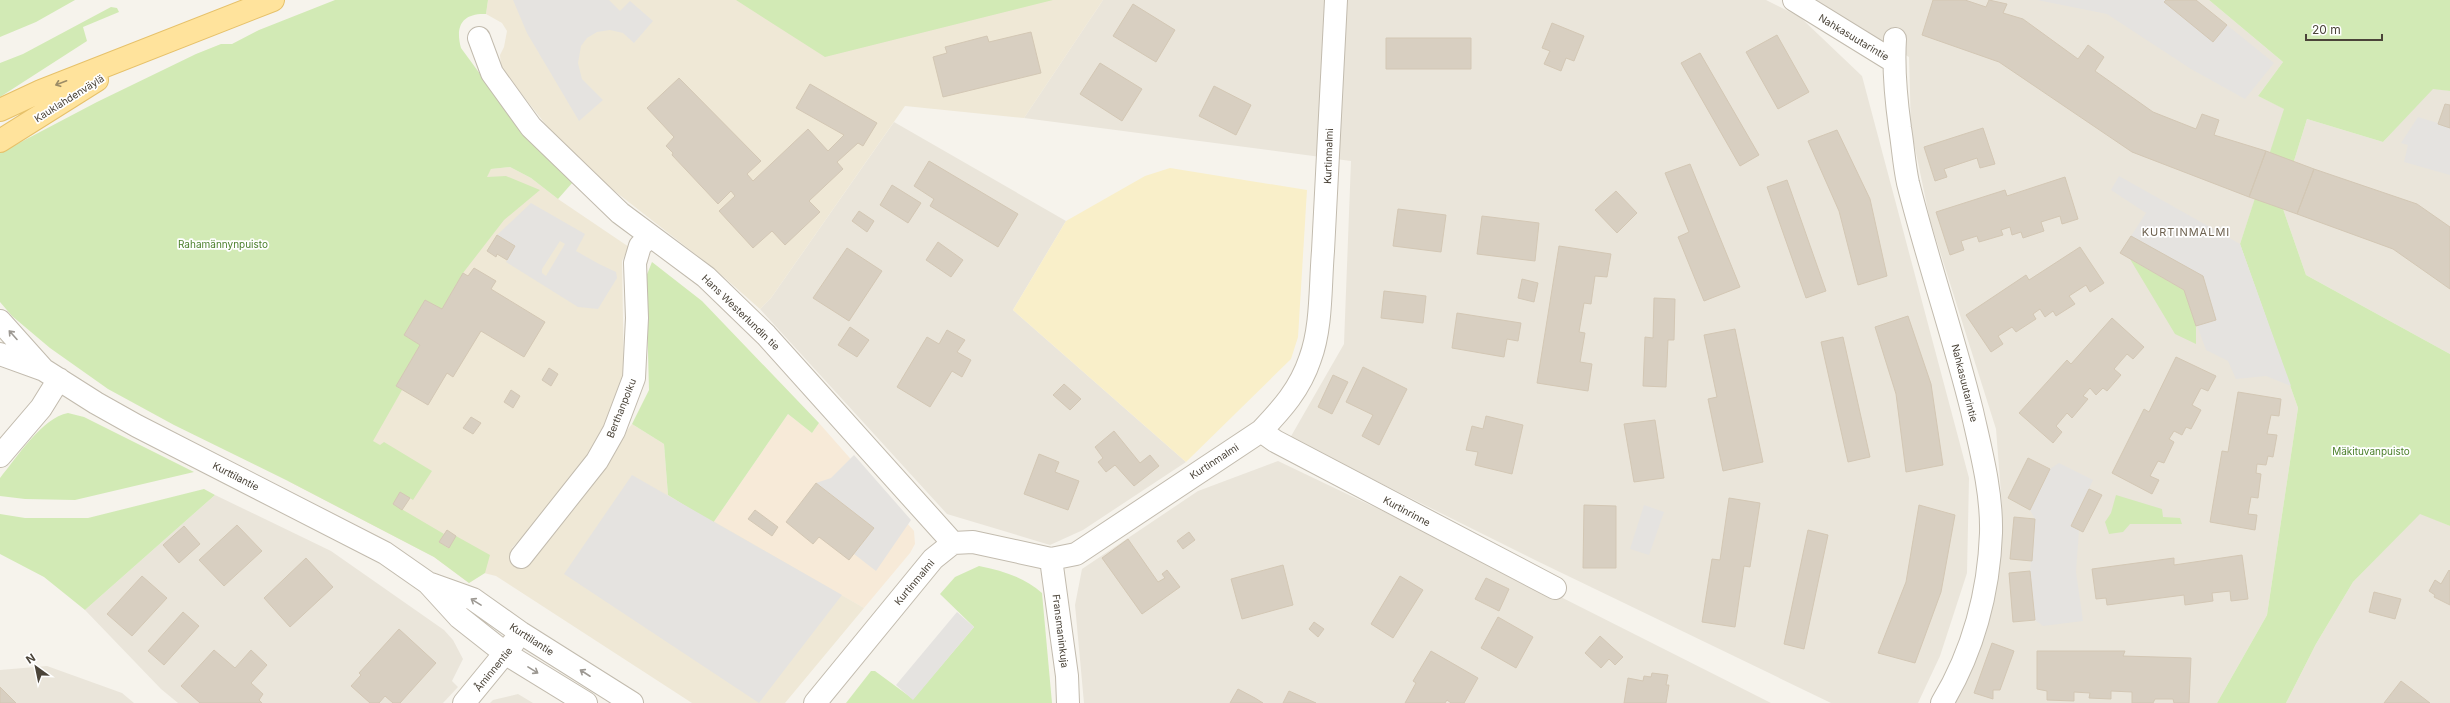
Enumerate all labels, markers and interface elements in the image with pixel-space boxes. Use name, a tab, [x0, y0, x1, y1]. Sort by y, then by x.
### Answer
street label: Nahkasuutarintie	[1817, 11, 1892, 63]
scale bar	[2306, 16, 2382, 42]
text: 20 m	[2312, 22, 2341, 37]
street label: Kauklahdenväylä	[32, 72, 106, 124]
one-way arrow	[56, 80, 68, 88]
street label: Kurtinmalmi	[1321, 128, 1335, 184]
district label: KURTINMALMI	[2142, 225, 2230, 239]
park label: Rahamännynpuisto	[178, 238, 268, 250]
street label: Hans Westerlundin tie	[700, 272, 782, 352]
one-way arrow	[8, 329, 17, 340]
street label: Nahkasuutarintie	[1950, 343, 1981, 423]
street label: Berthanpolku	[604, 376, 638, 439]
street label: Kurtinmalmi	[1187, 441, 1241, 481]
park label: Mäkituvanpuisto	[2332, 445, 2410, 457]
street label: Kurttilantie	[211, 459, 261, 493]
street label: Kurtinrinne	[1381, 494, 1433, 529]
street label: Kurtinmalmi	[891, 557, 937, 607]
street label: Fransmaninkuja	[1051, 593, 1071, 669]
one-way arrow	[471, 598, 482, 606]
street label: Kurttilantie	[508, 620, 557, 658]
street label: Åminnentie	[471, 644, 514, 693]
north arrow	[16, 647, 56, 687]
text: N	[23, 650, 38, 667]
one-way arrow	[527, 667, 539, 675]
one-way arrow	[580, 669, 591, 677]

